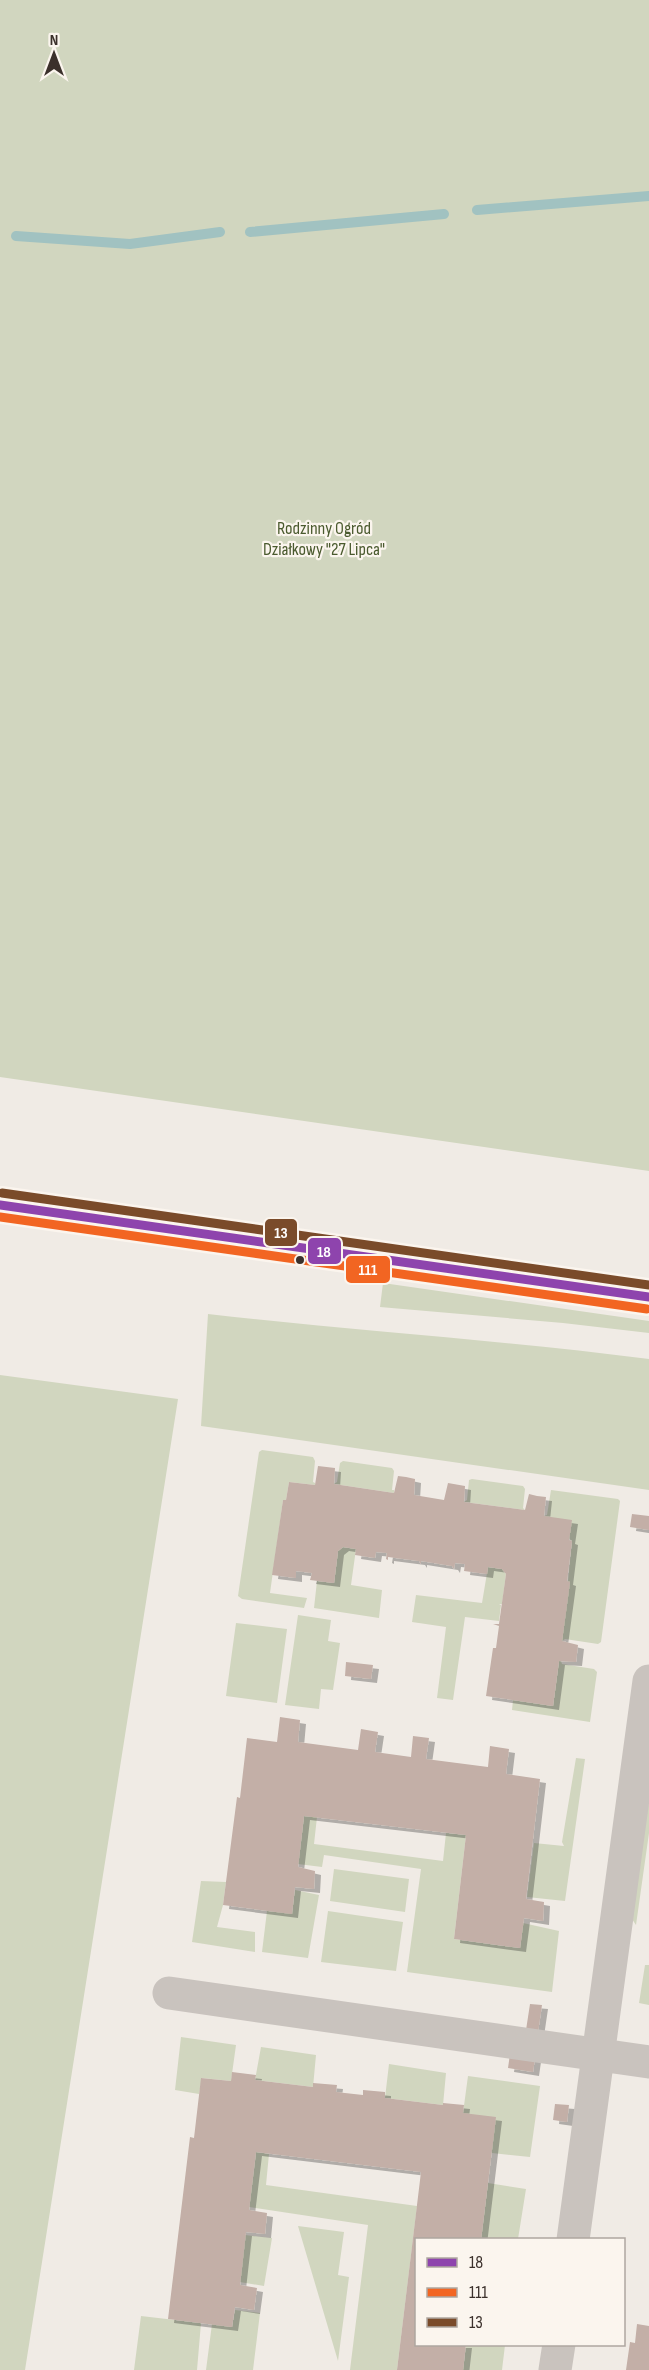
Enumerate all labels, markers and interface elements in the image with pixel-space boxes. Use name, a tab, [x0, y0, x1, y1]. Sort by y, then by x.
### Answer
north arrow	[24, 24, 84, 84]
text: N	[50, 31, 58, 50]
park label: Rodzinny Ogród Działkowy "27 Lipca"	[263, 518, 385, 560]
line badge: 13	[264, 1218, 298, 1247]
text: 13	[274, 1224, 288, 1243]
line badge: 18	[307, 1237, 342, 1265]
text: 18	[317, 1243, 331, 1262]
unlabelled marker	[294, 1254, 306, 1266]
line badge: 111	[345, 1255, 391, 1284]
text: 111	[359, 1261, 378, 1280]
legend	[415, 2238, 625, 2346]
text: 18	[469, 2252, 483, 2273]
text: 111	[469, 2282, 489, 2303]
text: 13	[469, 2312, 483, 2333]

